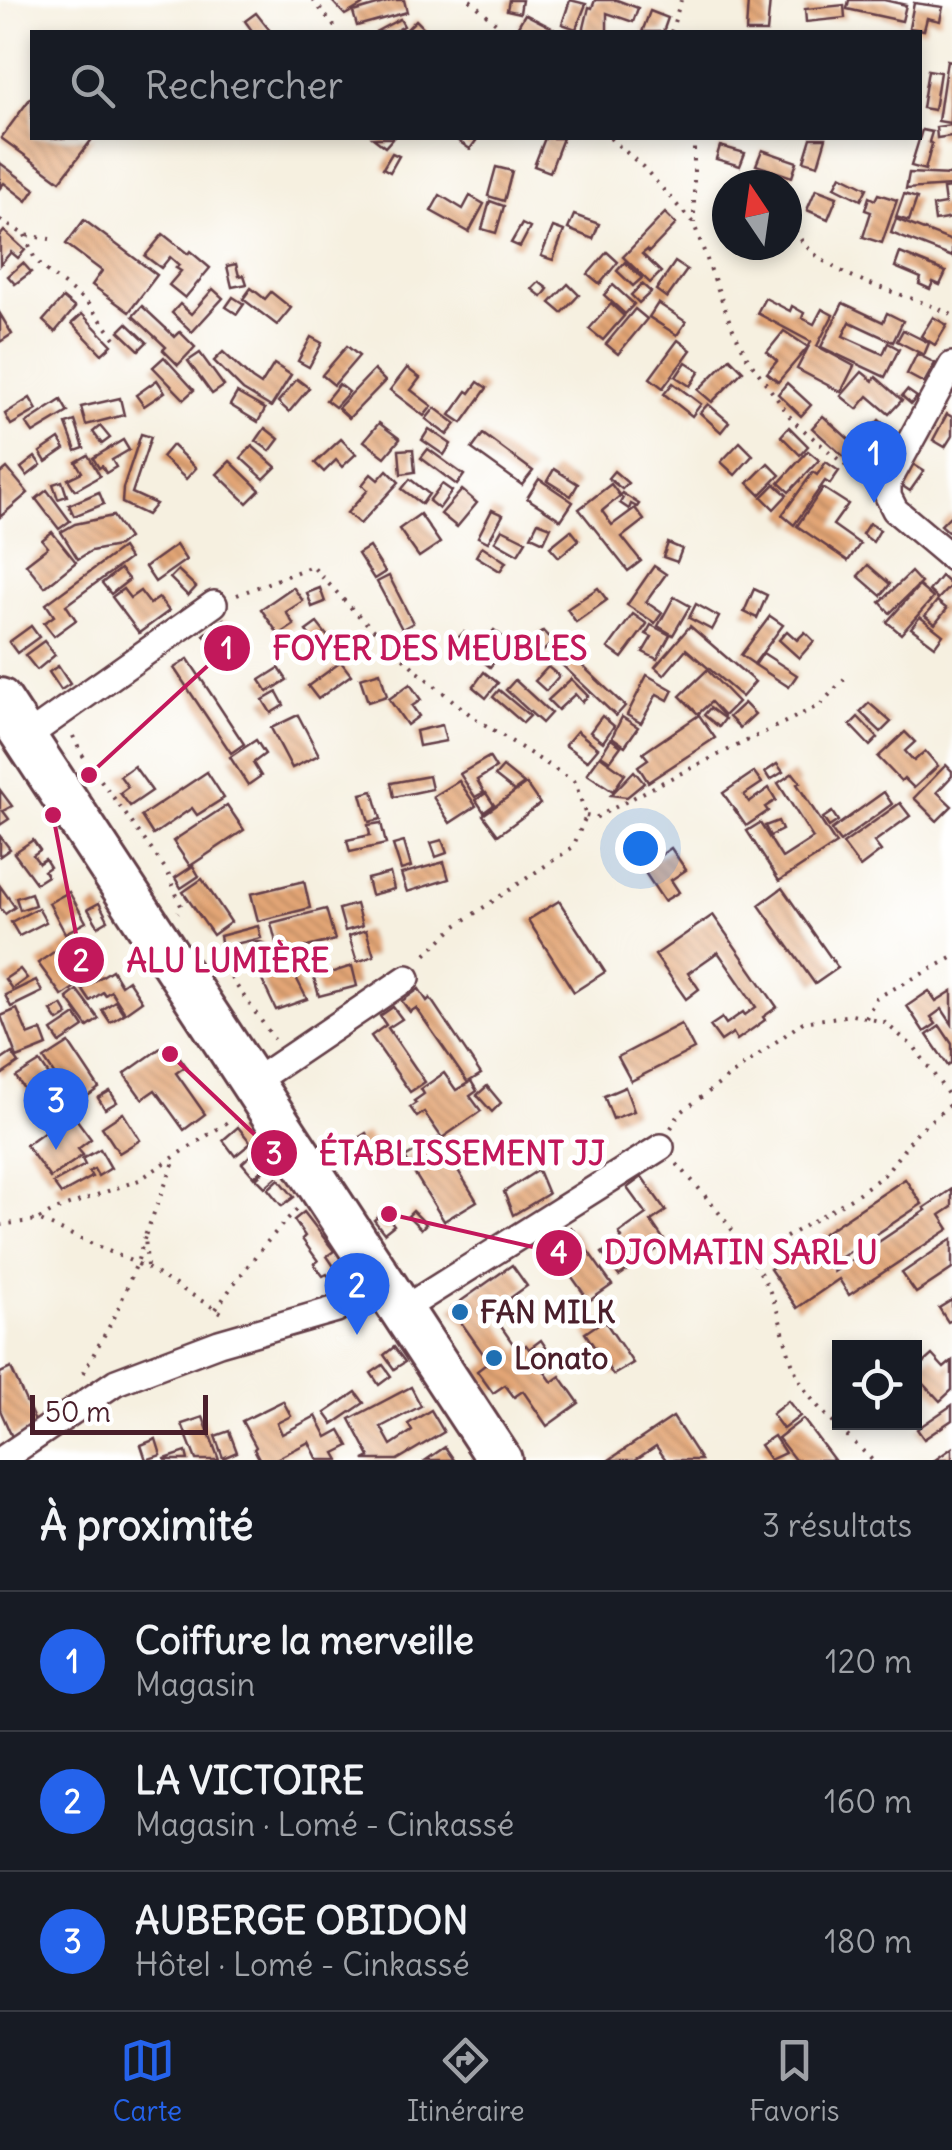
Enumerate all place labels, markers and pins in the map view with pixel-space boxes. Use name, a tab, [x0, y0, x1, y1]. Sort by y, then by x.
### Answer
pin: 1	[842, 420, 906, 503]
callout: FOYER DES MEUBLES	[202, 617, 607, 679]
callout: ALU LUMIÈRE	[56, 929, 349, 991]
pin: 3	[23, 1068, 88, 1150]
callout: ÉTABLISSEMENT JJ	[249, 1122, 625, 1184]
callout: DJOMATIN SARL U	[534, 1222, 898, 1284]
pin: 2	[324, 1252, 390, 1335]
place label: FAN MILK	[480, 1293, 616, 1331]
marker: FAN MILK	[449, 1301, 471, 1323]
place label: Lonato	[514, 1339, 608, 1377]
marker: Lonato	[483, 1347, 505, 1369]

